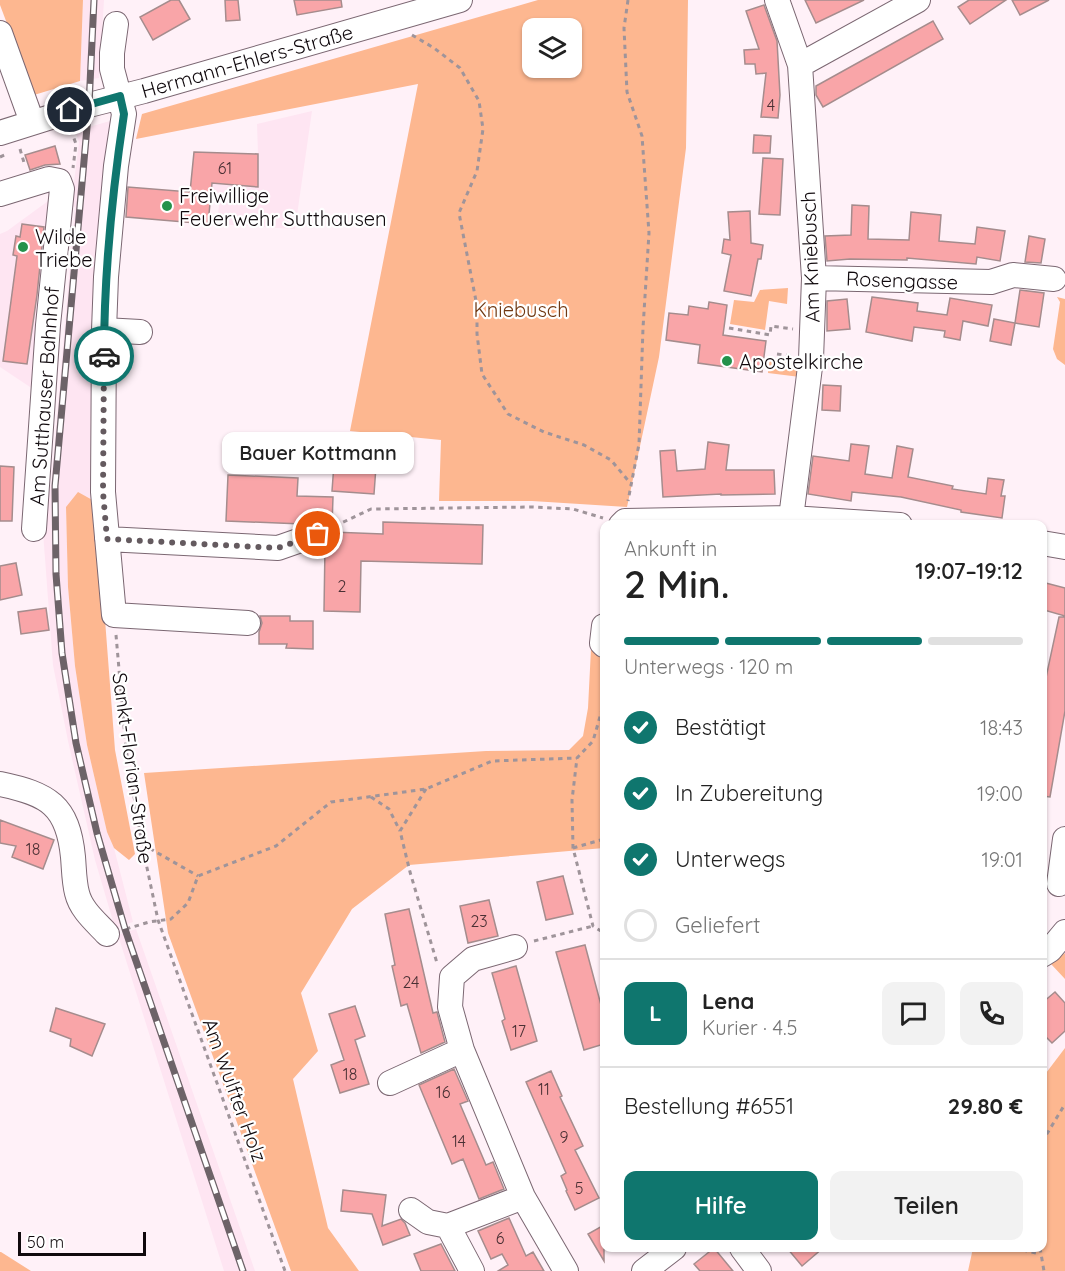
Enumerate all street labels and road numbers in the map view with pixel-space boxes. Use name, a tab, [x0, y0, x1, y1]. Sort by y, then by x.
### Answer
street label: Hermann-Ehlers-Straße	[138, 19, 356, 103]
street label: Am Kniebusch	[795, 191, 825, 323]
street label: Rosengasse	[846, 266, 958, 294]
street label: Am Sutthauser Bahnhof	[24, 285, 64, 507]
street label: Sankt-Florian-Straße	[107, 671, 159, 865]
street label: Am Wulfter Holz	[197, 1015, 273, 1165]

